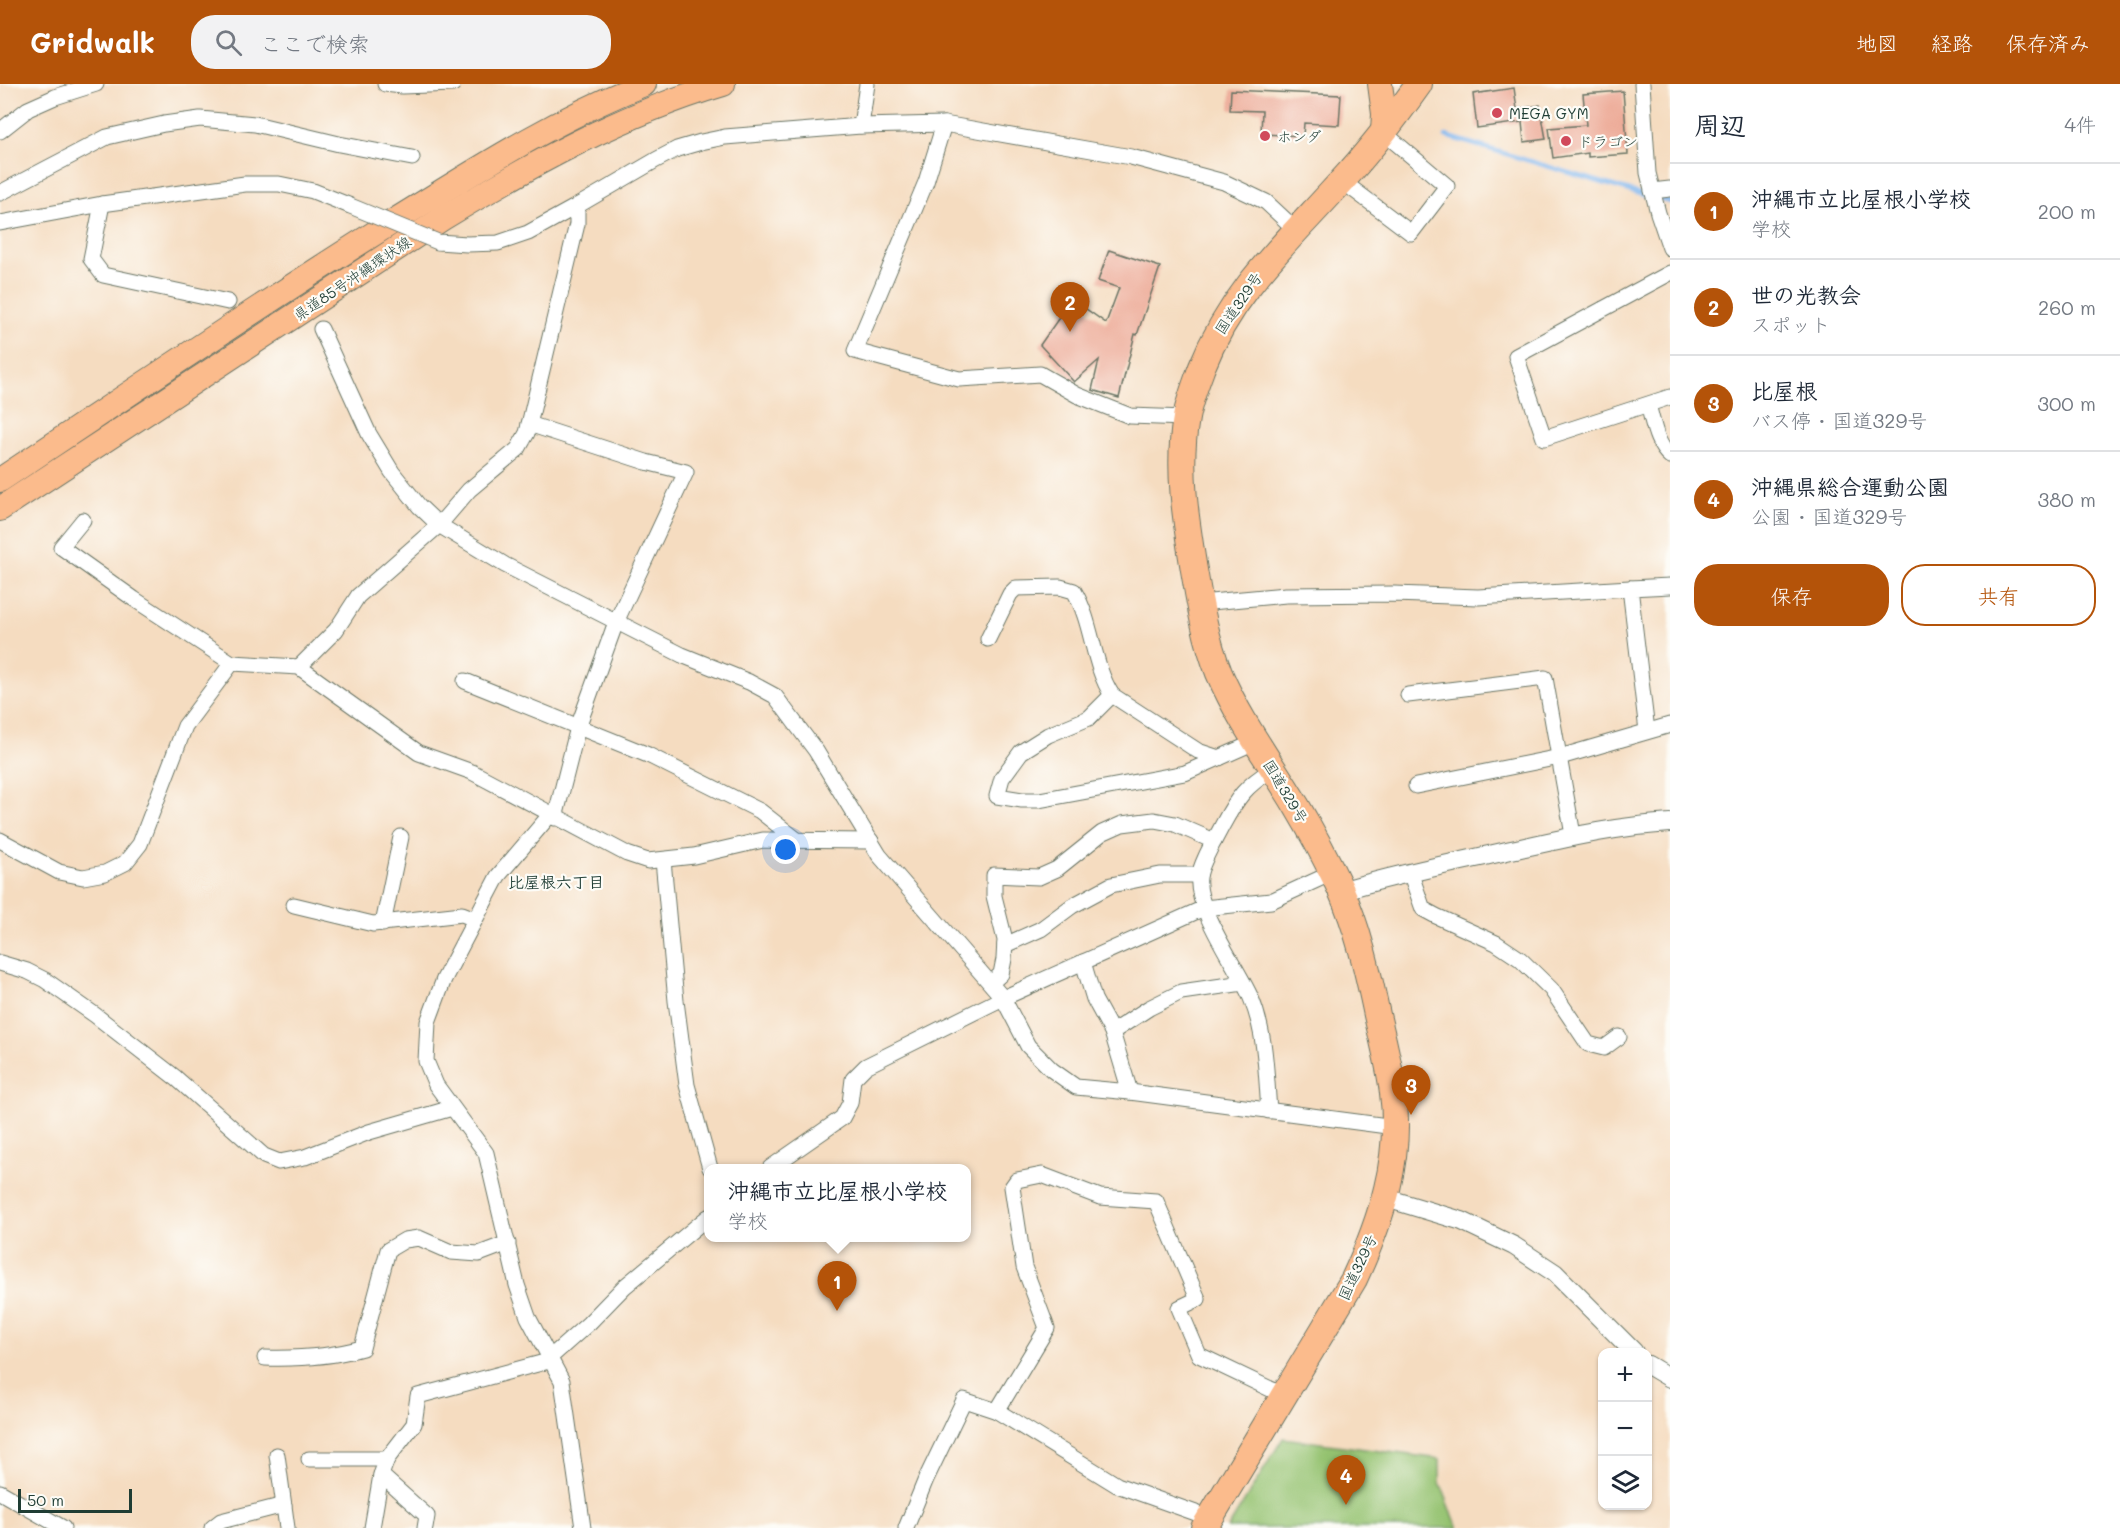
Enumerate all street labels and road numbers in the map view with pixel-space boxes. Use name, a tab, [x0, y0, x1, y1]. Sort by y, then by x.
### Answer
street label: 県道85号沖縄環状線	[289, 231, 415, 325]
street label: 国道329号	[1210, 268, 1266, 338]
street label: 国道329号	[1259, 755, 1313, 827]
street label: 国道329号	[1333, 1231, 1381, 1303]

